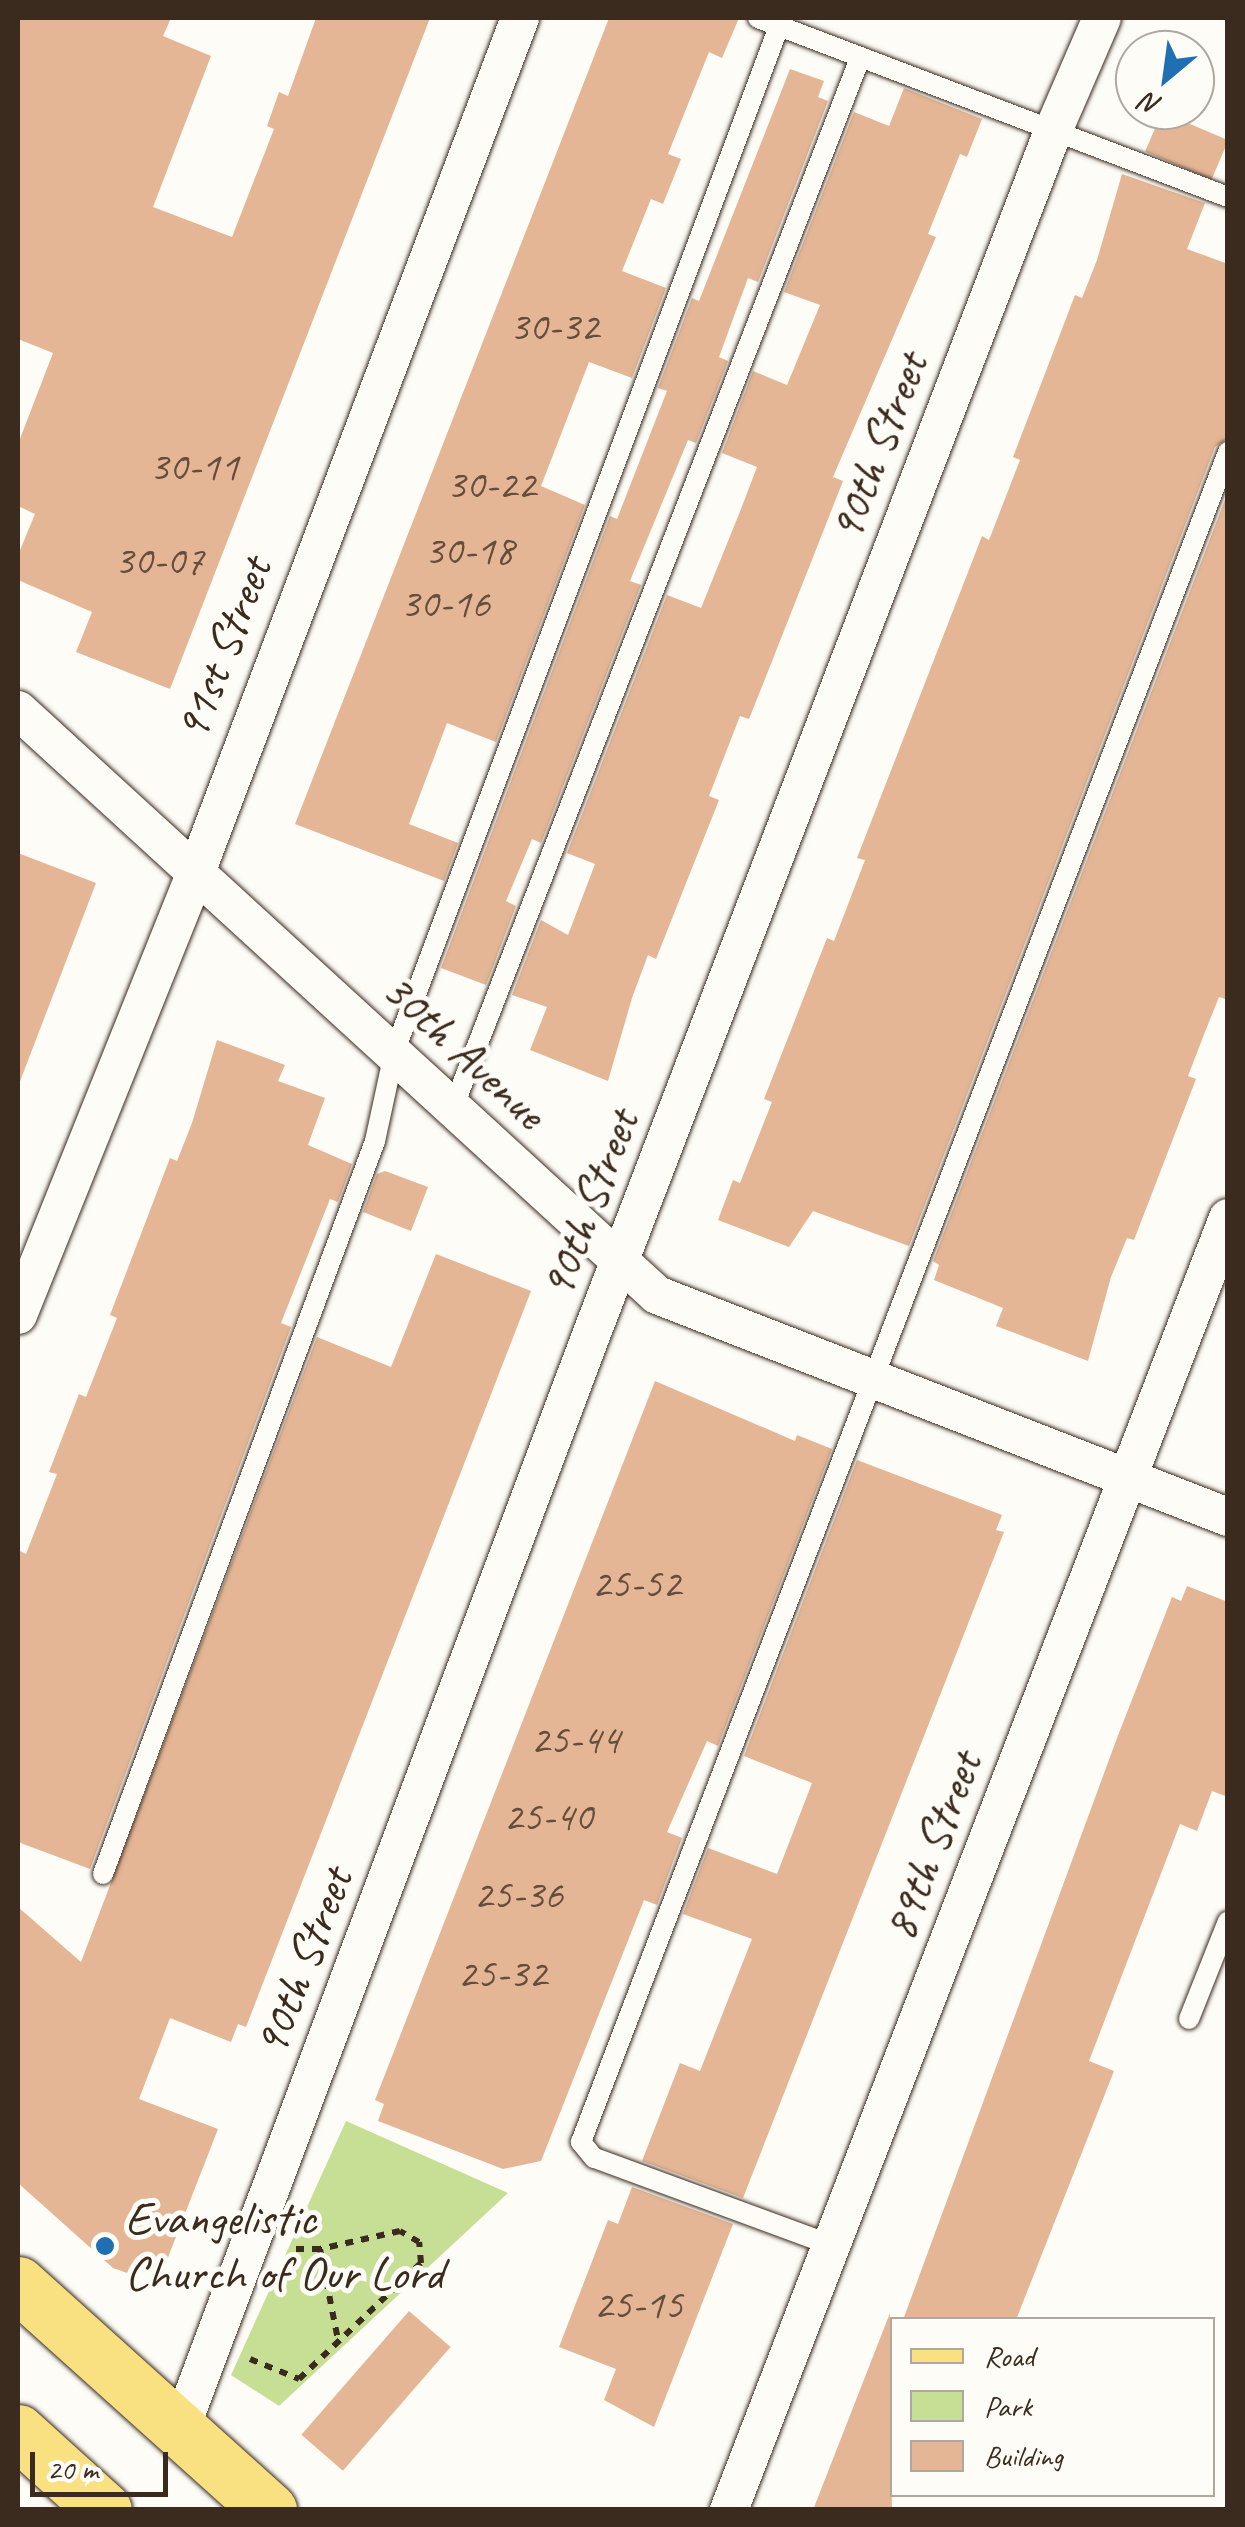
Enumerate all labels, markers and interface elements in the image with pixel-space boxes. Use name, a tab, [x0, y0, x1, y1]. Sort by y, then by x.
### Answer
north arrow	[1115, 30, 1215, 130]
text: N	[1135, 85, 1167, 124]
house number: 30-32	[509, 302, 599, 352]
street label: 90th Street	[816, 345, 940, 549]
house number: 30-11	[149, 442, 239, 492]
house number: 30-22	[446, 460, 536, 510]
house number: 30-18	[424, 526, 514, 576]
house number: 30-07	[114, 536, 204, 586]
street label: 91st Street	[162, 549, 284, 749]
house number: 30-16	[400, 579, 490, 629]
street label: 30th Avenue	[370, 961, 558, 1141]
street label: 90th Street	[527, 1102, 651, 1306]
house number: 25-52	[591, 1559, 681, 1609]
house number: 25-44	[530, 1715, 620, 1765]
street label: 89th Street	[870, 1744, 994, 1948]
house number: 25-40	[503, 1792, 593, 1842]
street label: 90th Street	[241, 1860, 365, 2064]
house number: 25-36	[473, 1870, 563, 1920]
house number: 25-32	[457, 1949, 547, 1999]
place label: Evangelistic Church of Our Lord	[125, 2189, 443, 2302]
marker: Evangelistic Church of Our Lord	[94, 2235, 116, 2257]
house number: 25-15	[593, 2280, 683, 2330]
legend	[890, 2317, 1215, 2497]
text: Road	[984, 2337, 1034, 2375]
text: Park	[984, 2387, 1032, 2425]
scale bar	[35, 2432, 172, 2494]
text: Building	[984, 2437, 1063, 2475]
text: 20 m	[47, 2450, 98, 2488]

